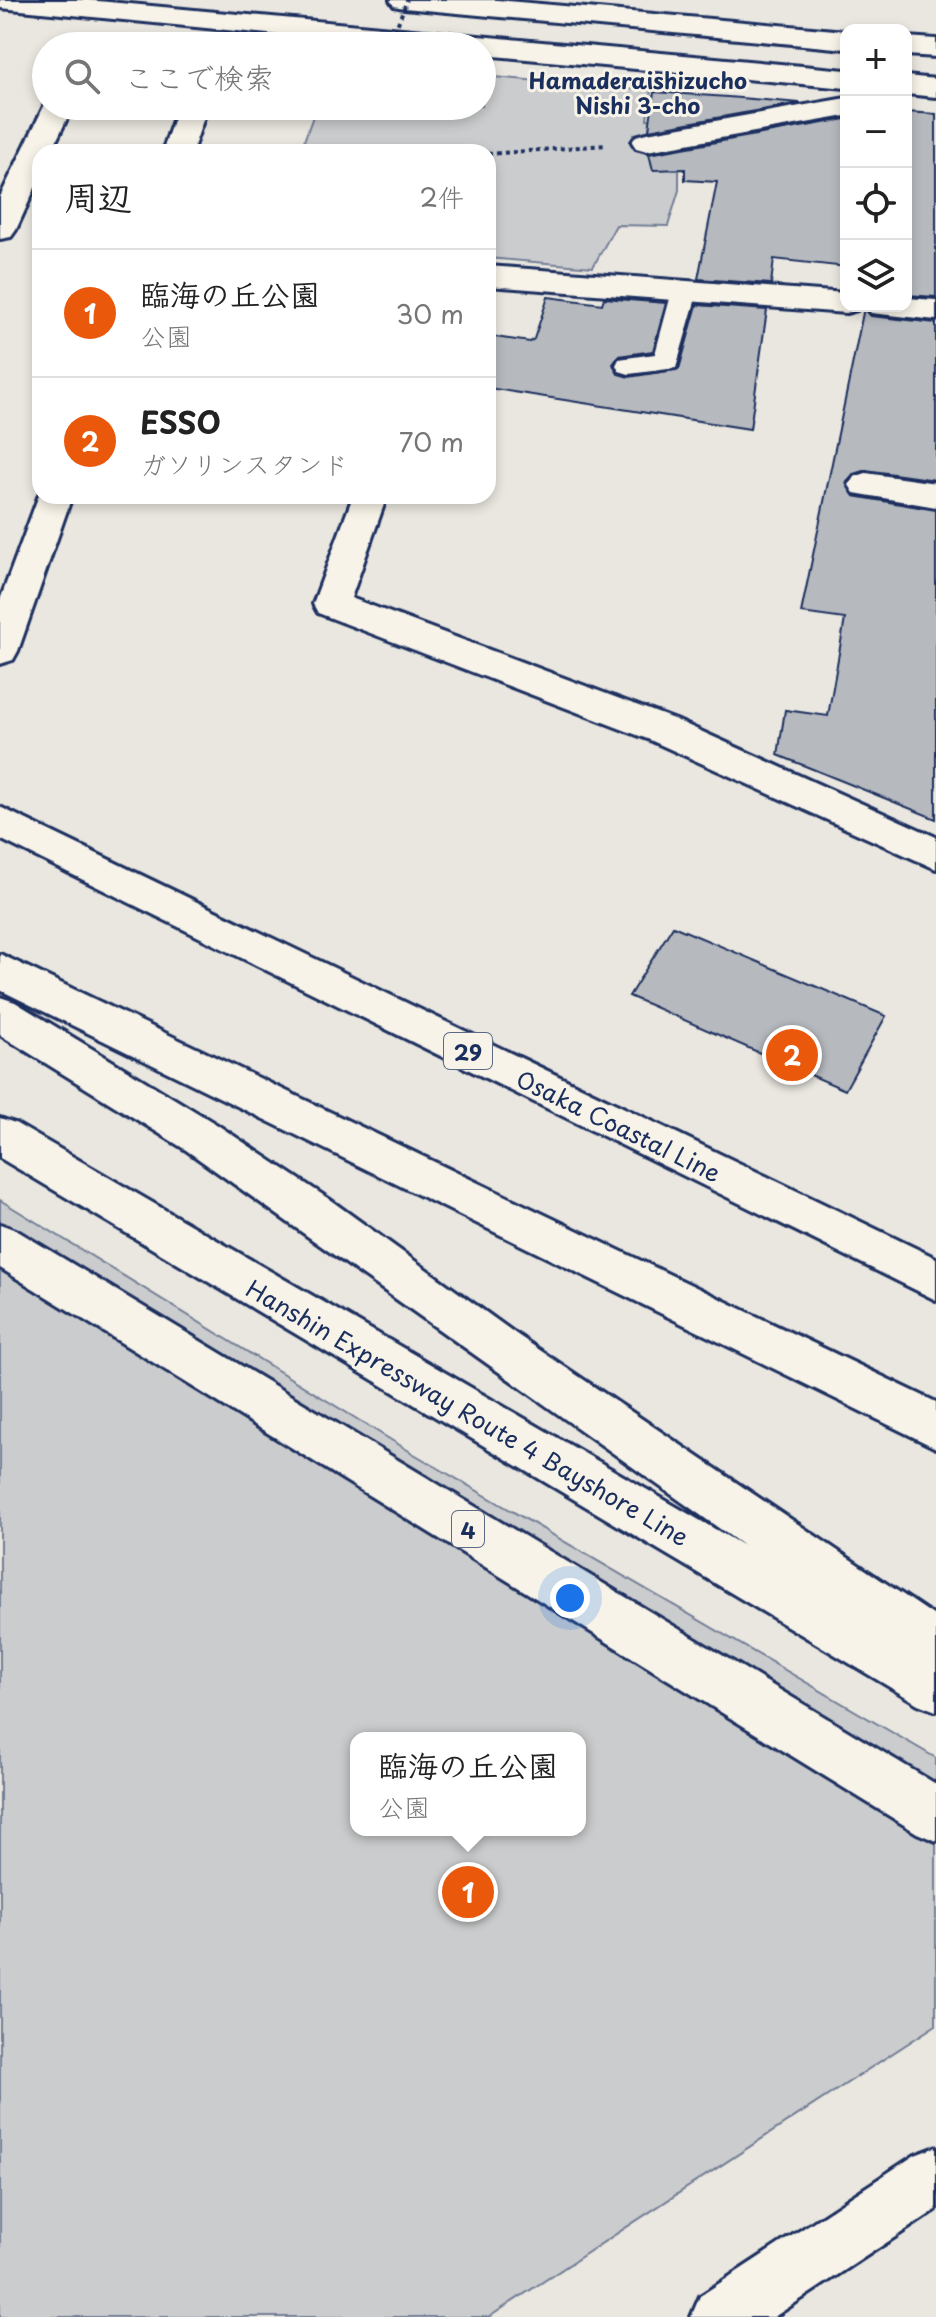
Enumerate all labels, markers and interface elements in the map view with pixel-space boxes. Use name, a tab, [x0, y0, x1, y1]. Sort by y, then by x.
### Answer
map controls	[840, 24, 912, 312]
button: +	[840, 24, 912, 96]
search box	[32, 32, 496, 120]
icon: search	[60, 54, 104, 98]
text: ここで検索	[124, 54, 274, 99]
district label: Hamaderaishizucho Nishi 3-cho	[529, 63, 747, 121]
button: −	[840, 96, 912, 168]
button: locate	[840, 168, 912, 240]
text: 周辺	[64, 170, 132, 222]
text: 2件	[420, 177, 464, 216]
button: layers	[840, 240, 912, 312]
text: 臨海の丘公園	[140, 271, 320, 316]
text: 1	[84, 294, 96, 333]
text: 30 m	[396, 294, 464, 333]
text: 公園	[140, 316, 192, 355]
text: ESSO	[140, 399, 221, 444]
text: 2	[81, 422, 99, 461]
text: 70 m	[399, 422, 464, 461]
text: ガソリンスタンド	[140, 444, 349, 483]
pin: 2	[766, 1025, 818, 1085]
road number: 29	[444, 1033, 492, 1069]
street label: Osaka Coastal Line	[511, 1060, 727, 1190]
street label: Hanshin Expressway Route 4 Bayshore Line	[241, 1273, 695, 1551]
road number: 4	[452, 1511, 484, 1547]
your location	[550, 1578, 590, 1618]
popup	[350, 1732, 586, 1836]
text: 臨海の丘公園	[378, 1742, 558, 1787]
text: 公園	[378, 1787, 430, 1826]
pin: 1	[442, 1862, 494, 1922]

